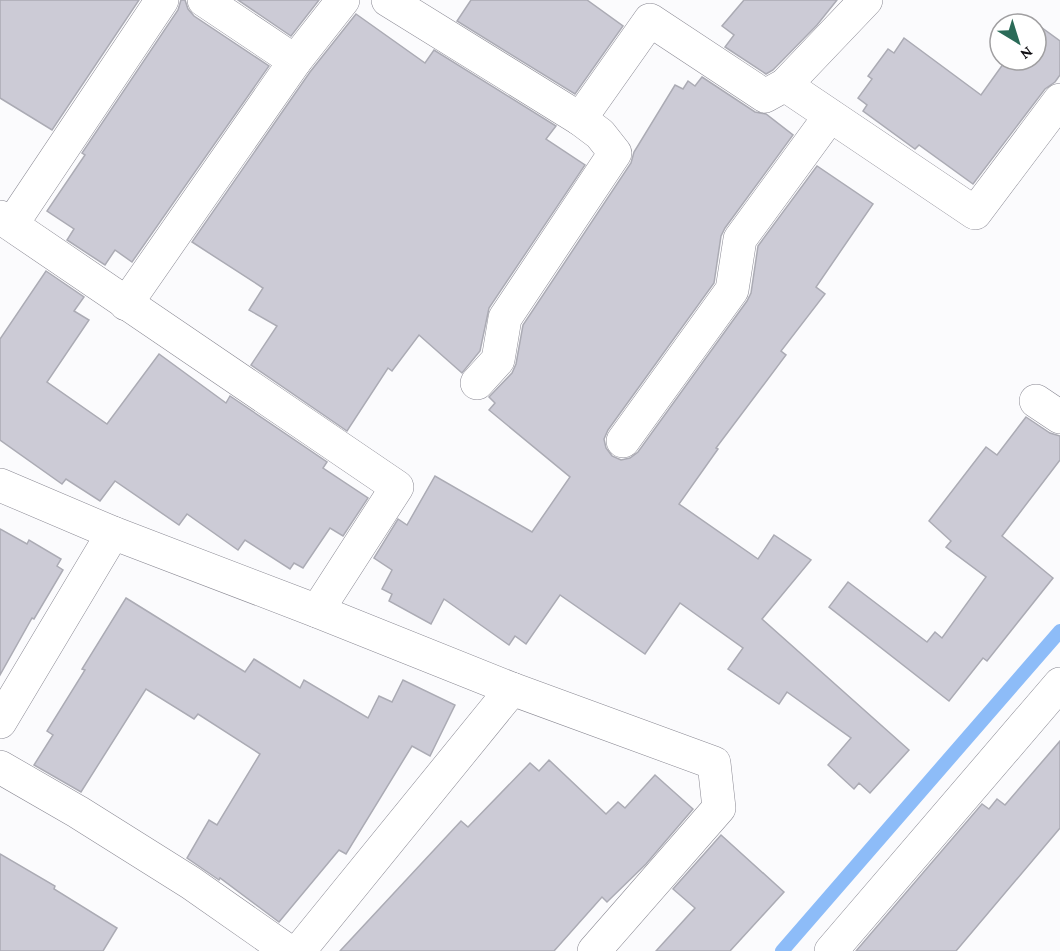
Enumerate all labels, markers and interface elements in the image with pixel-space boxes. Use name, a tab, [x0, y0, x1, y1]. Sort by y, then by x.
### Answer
north arrow	[988, 12, 1048, 72]
text: N	[1017, 43, 1036, 64]

